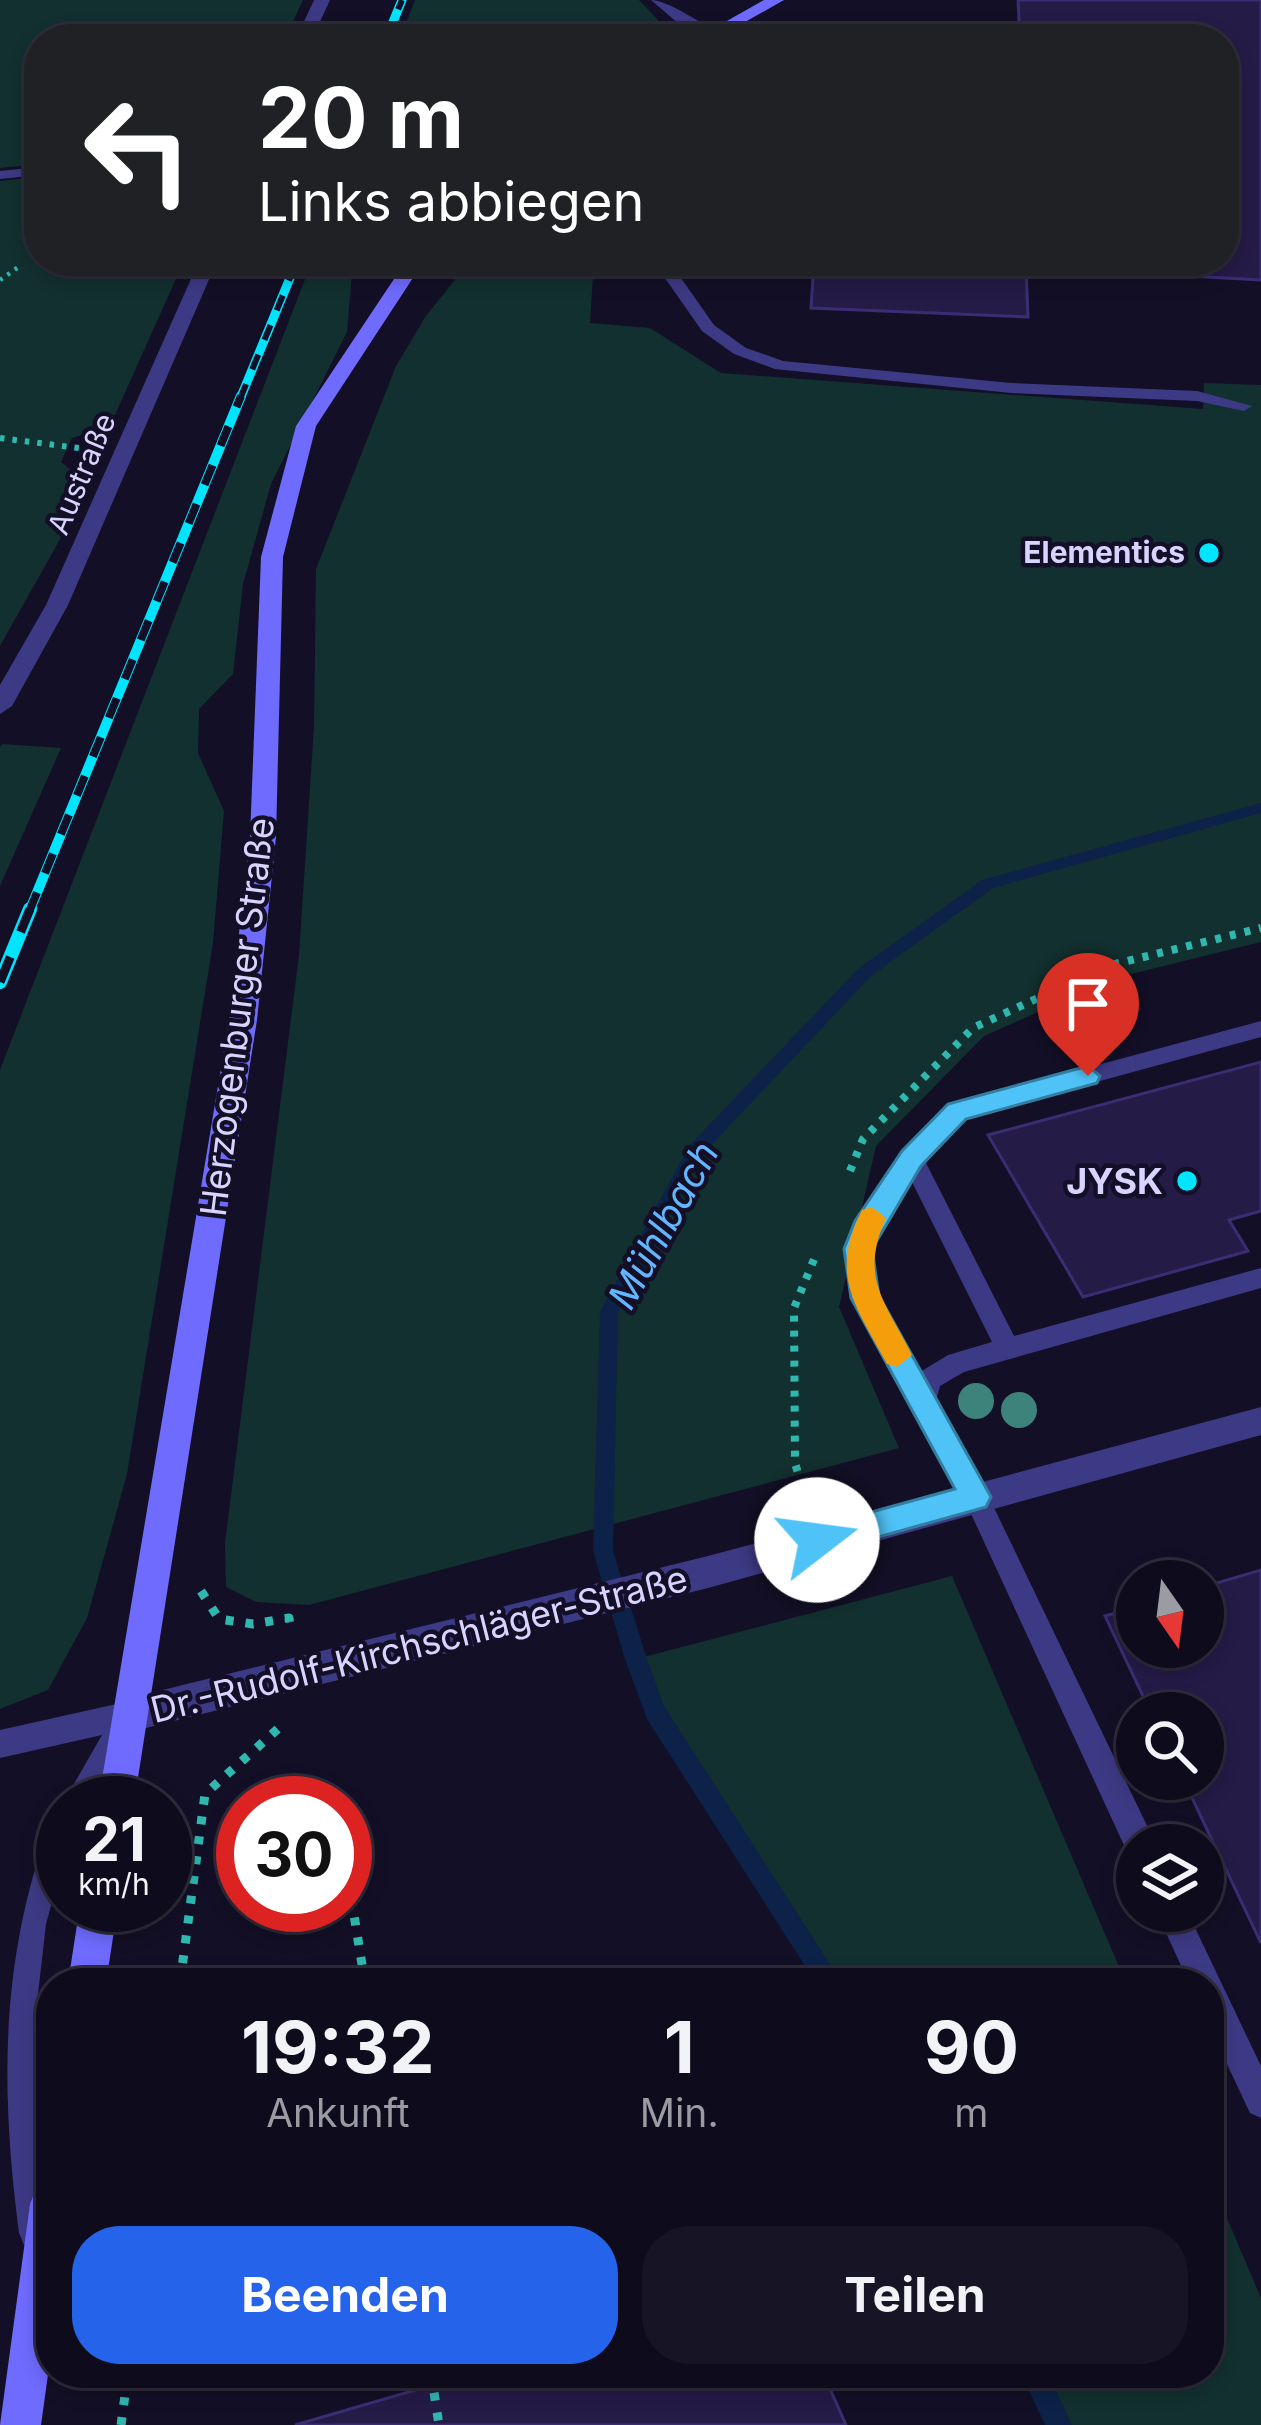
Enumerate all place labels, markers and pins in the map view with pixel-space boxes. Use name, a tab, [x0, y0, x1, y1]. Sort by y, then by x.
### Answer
place label: Elementics	[1023, 534, 1185, 570]
marker: Elementics	[1196, 540, 1222, 566]
pin	[1037, 953, 1139, 1076]
place label: JYSK	[1066, 1159, 1163, 1203]
marker: JYSK	[1174, 1168, 1200, 1194]

